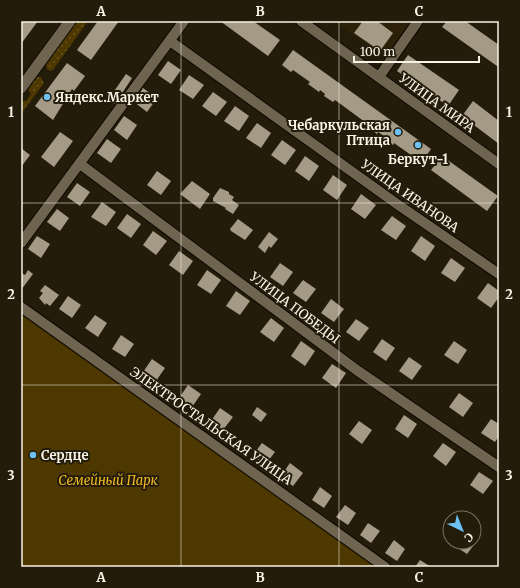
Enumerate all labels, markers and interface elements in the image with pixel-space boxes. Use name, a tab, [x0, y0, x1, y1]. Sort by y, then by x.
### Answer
text: A	[95, 3, 106, 20]
text: B	[255, 3, 265, 20]
text: C	[415, 3, 424, 20]
scale bar	[354, 38, 479, 64]
text: 100 m	[360, 44, 395, 59]
street label: УЛИЦА МИРА	[395, 69, 479, 137]
place label: Яндекс.Маркет	[55, 89, 159, 106]
marker: Яндекс.Маркет	[42, 92, 52, 102]
text: 1	[8, 104, 14, 121]
text: 1	[506, 104, 512, 121]
place label: Чебаркульская Птица	[288, 117, 390, 149]
marker: Чебаркульская Птица	[393, 127, 403, 137]
marker: Беркут-1	[413, 140, 423, 150]
place label: Беркут-1	[388, 151, 448, 168]
street label: УЛИЦА ИВАНОВА	[357, 155, 463, 237]
street label: УЛИЦА ПОБЕДЫ	[246, 268, 344, 348]
text: 2	[7, 286, 15, 303]
text: 2	[505, 286, 513, 303]
street label: ЭЛЕКТРОСТАЛЬСКАЯ УЛИЦА	[127, 363, 296, 489]
place label: Сердце	[41, 447, 89, 464]
marker: Сердце	[28, 450, 38, 460]
text: 3	[7, 467, 15, 484]
text: 3	[505, 467, 513, 484]
park label: Семейный Парк	[58, 472, 158, 489]
north arrow	[442, 510, 482, 550]
text: С	[461, 530, 476, 545]
text: A	[95, 569, 106, 586]
text: B	[255, 569, 265, 586]
text: C	[415, 569, 424, 586]

